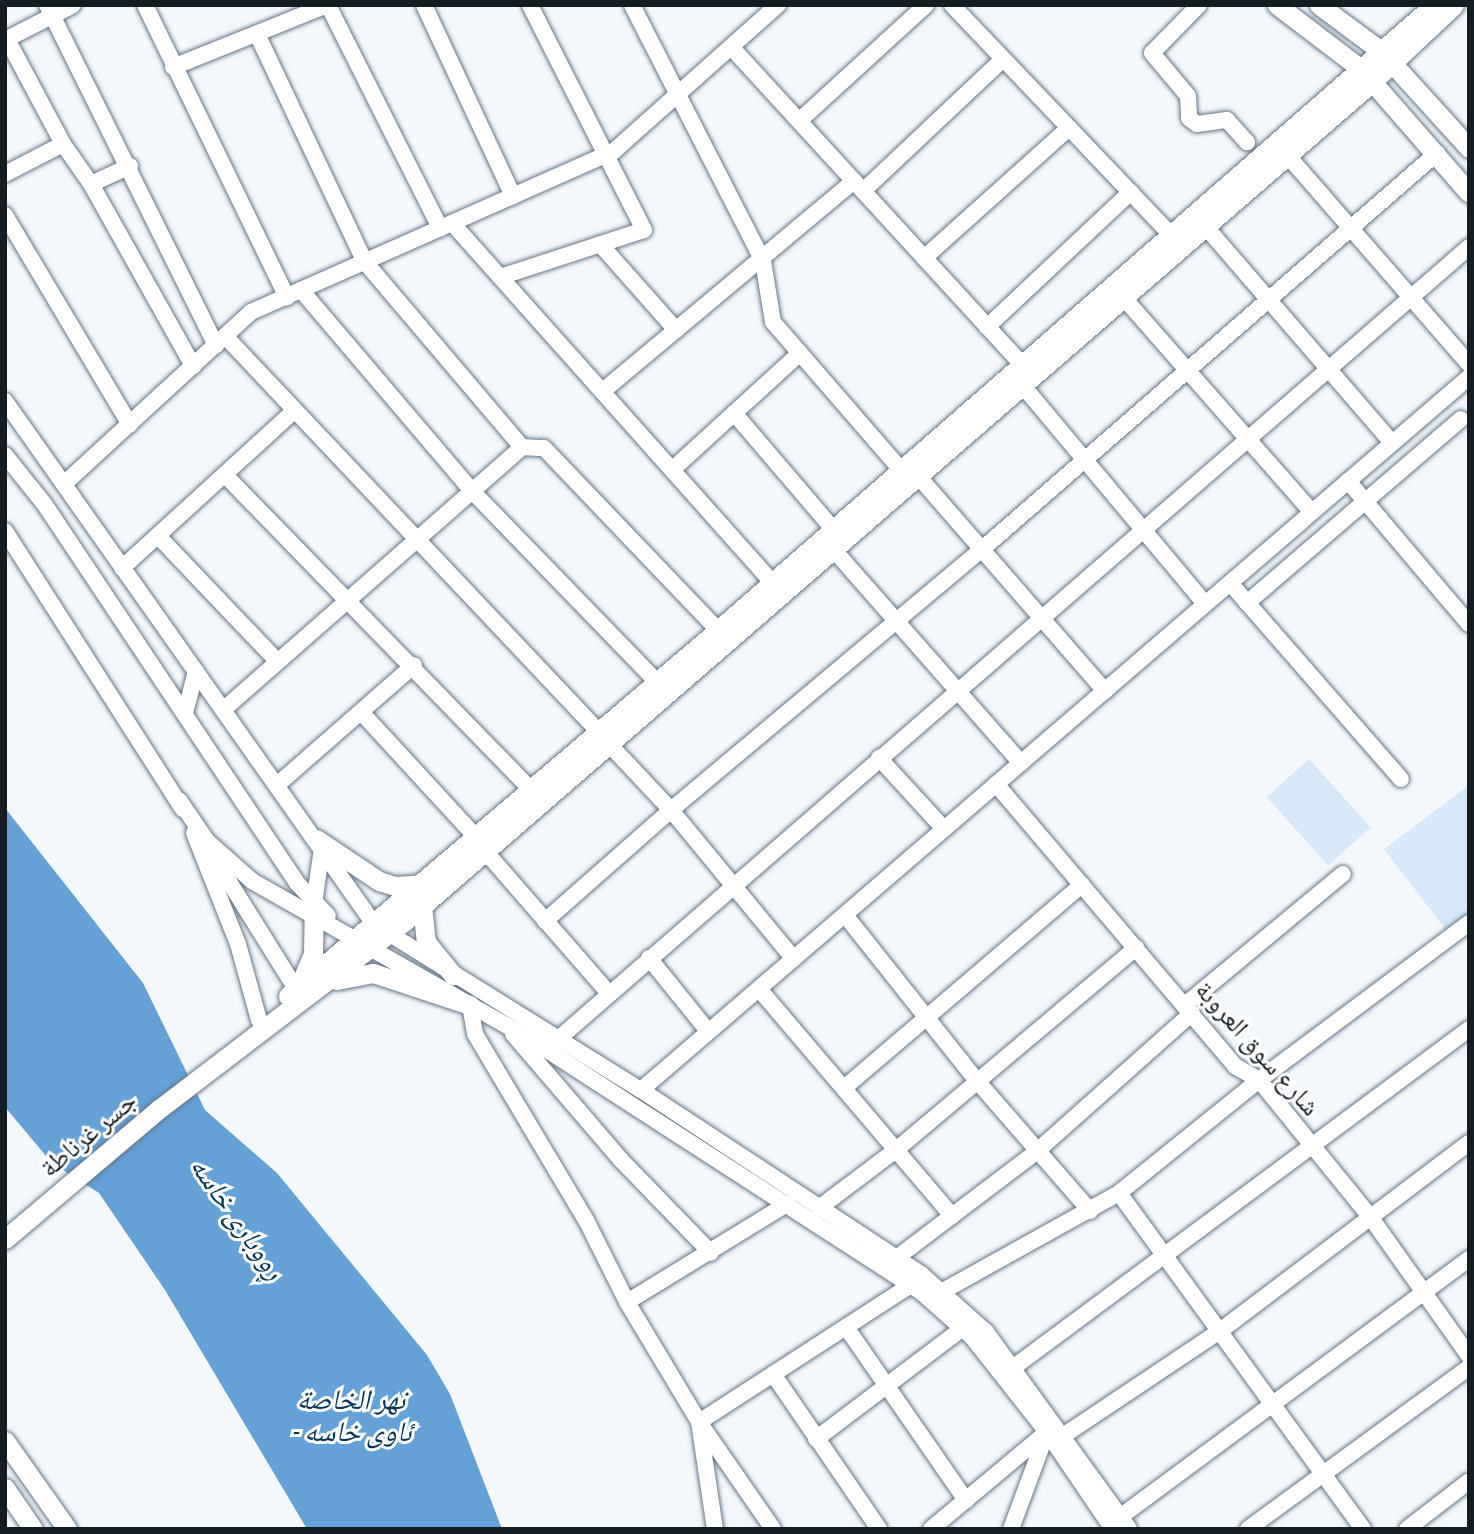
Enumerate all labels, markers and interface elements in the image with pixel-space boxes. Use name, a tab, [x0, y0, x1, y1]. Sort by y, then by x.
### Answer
street label: شارع سوق العروبة	[1189, 974, 1327, 1122]
street label: جسر غرناطة	[34, 1085, 142, 1183]
water label: ڕووباری خاسە	[184, 1150, 292, 1286]
water label: نهر الخاصة - ئاوی خاسە	[290, 1382, 412, 1448]

